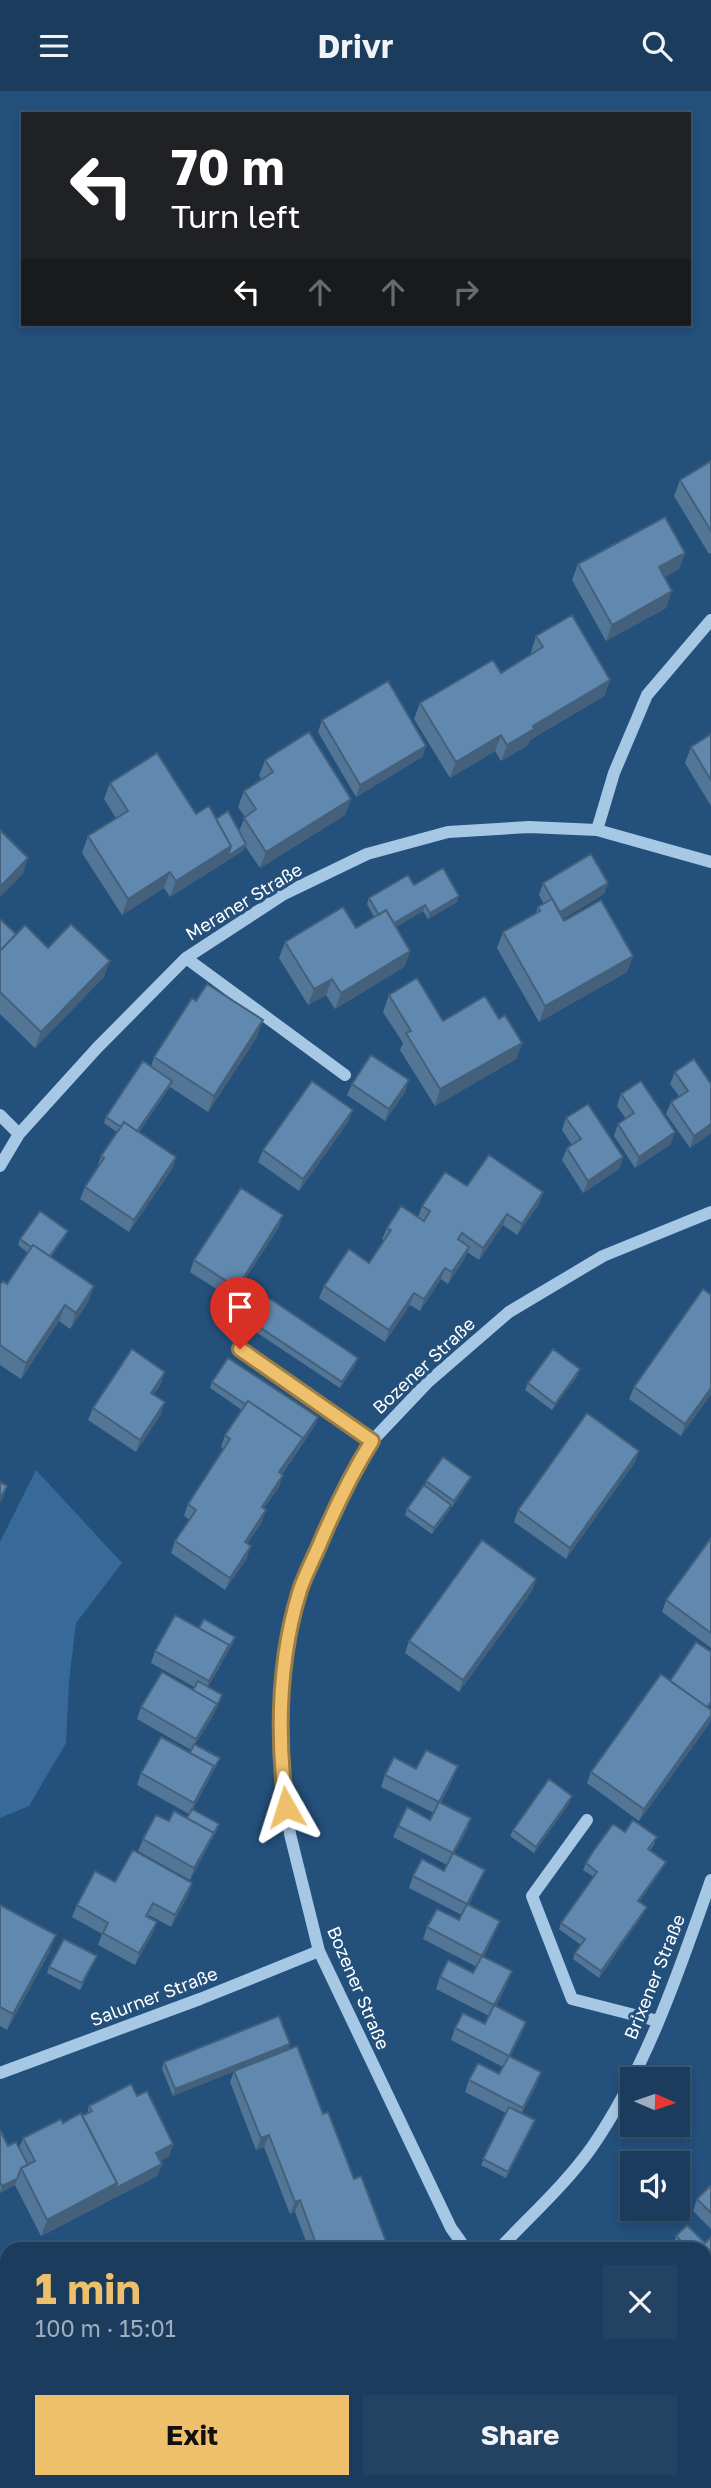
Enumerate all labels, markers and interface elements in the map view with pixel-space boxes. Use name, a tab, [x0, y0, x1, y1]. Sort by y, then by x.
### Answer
icon: menu	[35, 27, 73, 65]
text: Drivr	[318, 27, 393, 65]
icon: search	[638, 27, 676, 65]
text: 70 m	[171, 137, 285, 196]
icon: left	[56, 140, 147, 231]
text: Turn left	[171, 197, 300, 235]
icon: left	[228, 273, 266, 311]
icon: ahead	[301, 273, 339, 311]
icon: ahead	[374, 273, 412, 311]
icon: right	[447, 273, 485, 311]
street label: Meraner Straße	[181, 858, 306, 945]
pin	[210, 1277, 270, 1349]
icon: arrive	[221, 1288, 259, 1326]
street label: Bozener Straße	[368, 1312, 479, 1418]
position arrow	[249, 1770, 323, 1844]
street label: Brixener Straße	[619, 1911, 689, 2042]
street label: Bozener Straße	[323, 1923, 395, 2053]
street label: Salurner Straße	[87, 1962, 220, 2030]
north arrow	[620, 2067, 690, 2137]
map controls	[620, 2067, 690, 2221]
button: sound	[620, 2151, 690, 2221]
text: 1 min	[35, 2263, 141, 2313]
button: close	[603, 2265, 677, 2339]
text: 100 m · 15:01	[35, 2314, 176, 2342]
button: Exit	[35, 2395, 349, 2475]
button: Share	[363, 2395, 677, 2475]

